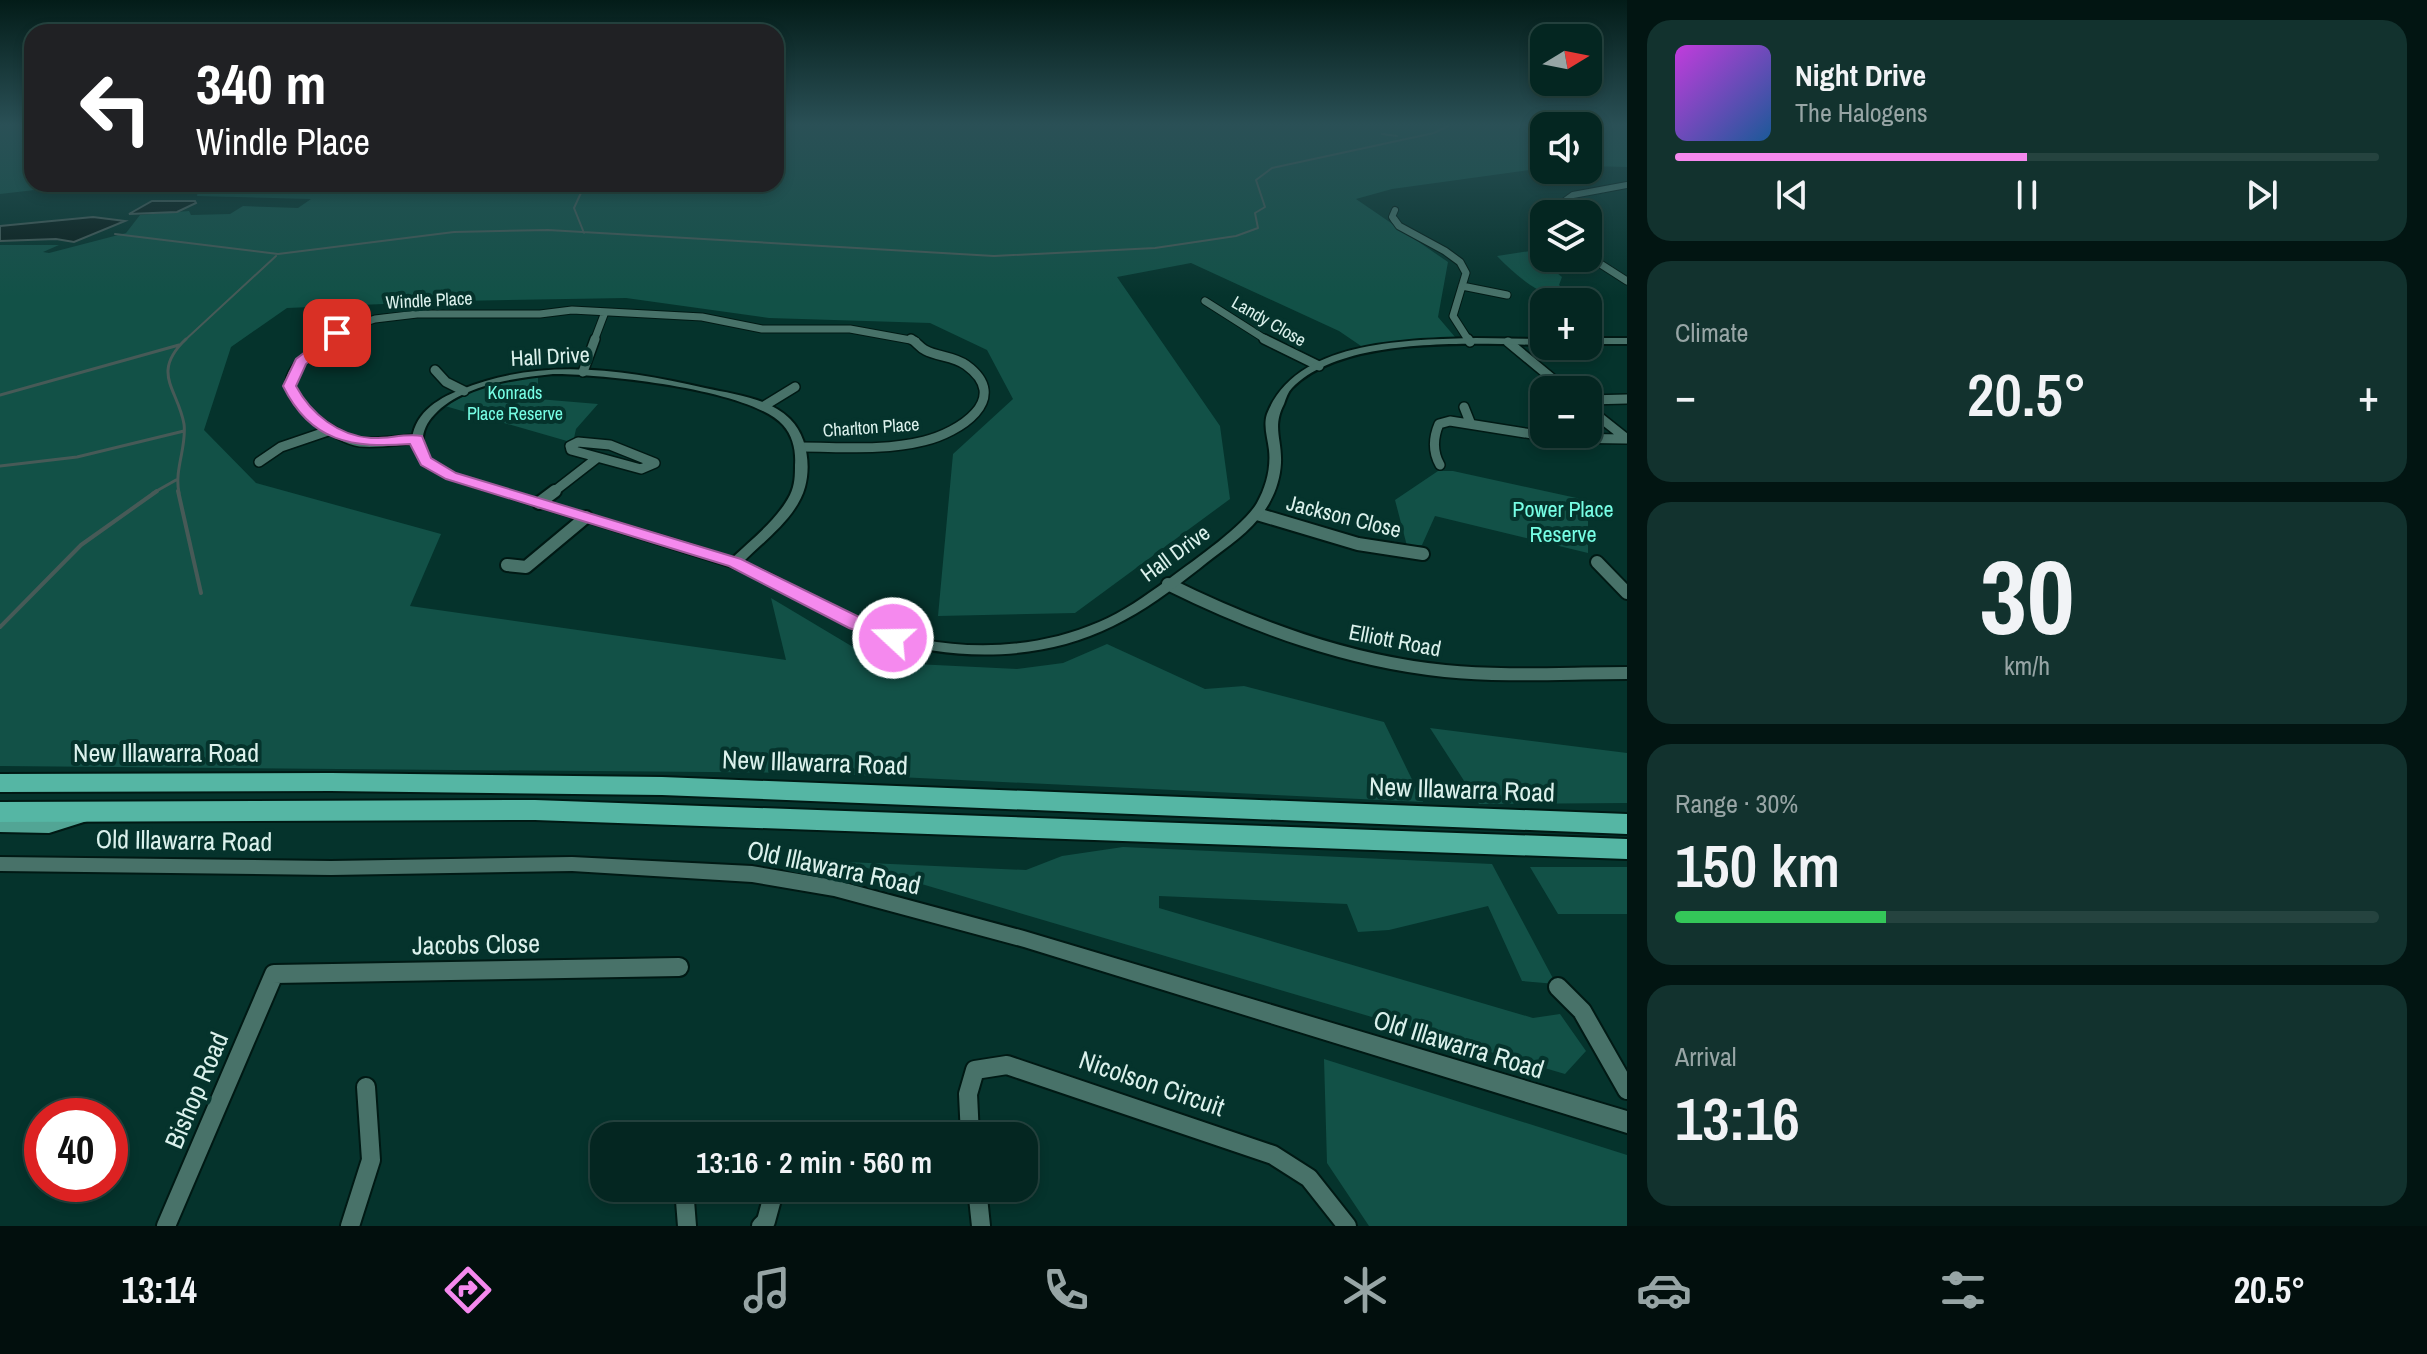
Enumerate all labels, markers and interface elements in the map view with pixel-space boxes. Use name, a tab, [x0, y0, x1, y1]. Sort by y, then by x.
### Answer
north arrow	[1530, 24, 1602, 96]
map controls	[1530, 24, 1602, 448]
text: 340 m	[196, 46, 326, 121]
text: Night Drive	[1795, 55, 1926, 95]
icon: left	[64, 56, 168, 160]
text: The Halogens	[1795, 95, 1928, 130]
button: sound	[1530, 112, 1602, 184]
text: Windle Place	[196, 118, 370, 166]
icon: previous	[1770, 173, 1814, 217]
icon: pause	[2005, 173, 2049, 217]
icon: next	[2240, 173, 2284, 217]
button: layers	[1530, 200, 1602, 272]
street label: Windle Place	[385, 285, 473, 315]
button: +	[1530, 288, 1602, 360]
street label: Landy Close	[1227, 290, 1311, 352]
pin	[303, 299, 371, 367]
icon: arrive	[315, 311, 359, 355]
text: Climate	[1675, 315, 1748, 350]
street label: Hall Drive	[510, 339, 590, 373]
text: 20.5°	[1967, 354, 2087, 435]
text: −	[1675, 365, 1696, 425]
text: +	[2358, 365, 2379, 425]
button: −	[1530, 376, 1602, 448]
park label: Konrads Place Reserve	[467, 380, 563, 426]
street label: Charlton Place	[822, 411, 920, 443]
street label: Jackson Close	[1283, 487, 1405, 545]
park label: Power Place Reserve	[1512, 494, 1614, 549]
street label: Hall Drive	[1134, 518, 1216, 588]
text: 30	[1980, 526, 2074, 666]
position arrow	[851, 596, 935, 680]
street label: Elliott Road	[1346, 616, 1444, 664]
text: km/h	[2004, 648, 2050, 683]
street label: New Illawarra Road	[73, 735, 259, 770]
street label: New Illawarra Road	[721, 741, 909, 783]
street label: New Illawarra Road	[1368, 768, 1556, 810]
text: Range · 30%	[1675, 786, 1798, 821]
street label: Old Illawarra Road	[95, 821, 273, 859]
text: 150 km	[1675, 825, 1840, 906]
street label: Old Illawarra Road	[744, 832, 924, 902]
street label: Jacobs Close	[412, 925, 540, 963]
street label: Old Illawarra Road	[1369, 1001, 1549, 1087]
street label: Bishop Road	[156, 1026, 236, 1154]
text: Arrival	[1675, 1039, 1737, 1074]
street label: Nicolson Circuit	[1075, 1042, 1229, 1124]
text: 13:16	[1675, 1078, 1800, 1159]
speed limit sign: 40	[24, 1098, 128, 1202]
text: 13:16 · 2 min · 560 m	[696, 1142, 932, 1182]
icon: directions	[440, 1262, 496, 1318]
icon: music	[739, 1262, 795, 1318]
icon: phone	[1038, 1262, 1094, 1318]
icon: climate	[1337, 1262, 1393, 1318]
icon: car	[1636, 1262, 1692, 1318]
icon: filters	[1935, 1262, 1991, 1318]
text: 13:14	[121, 1266, 197, 1314]
text: 20.5°	[2234, 1266, 2306, 1314]

